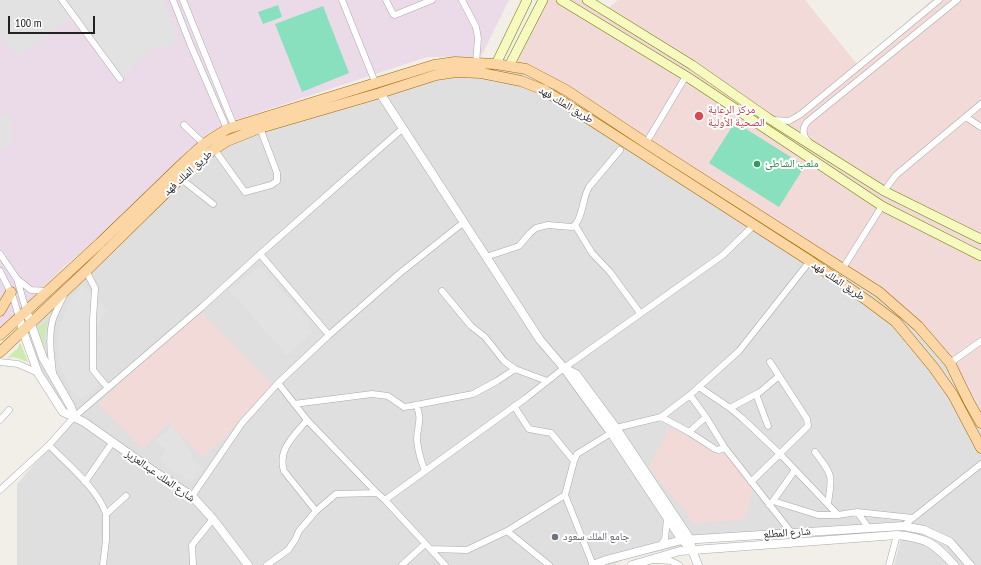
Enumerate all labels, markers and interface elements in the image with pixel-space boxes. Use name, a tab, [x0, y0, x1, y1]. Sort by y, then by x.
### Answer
scale bar	[10, 8, 97, 34]
text: 100 m	[15, 15, 42, 30]
street label: طريق الملك فهد	[536, 84, 596, 126]
place label: مركز الرعاية الصحية الأولية	[708, 103, 765, 129]
marker: مركز الرعاية الصحية الأولية	[693, 110, 705, 122]
street label: طريق الملك فهد	[161, 148, 215, 198]
place label: ملعب الشاطئ	[765, 157, 818, 171]
marker: ملعب الشاطئ	[752, 159, 762, 169]
street label: طريق الملك فهد	[809, 258, 867, 304]
street label: شارع الملك عبدالعزيز	[123, 447, 197, 505]
street label: شارع المطلع	[763, 525, 811, 541]
place label: جامع الملك سعود	[563, 530, 629, 544]
marker: جامع الملك سعود	[550, 532, 560, 542]

